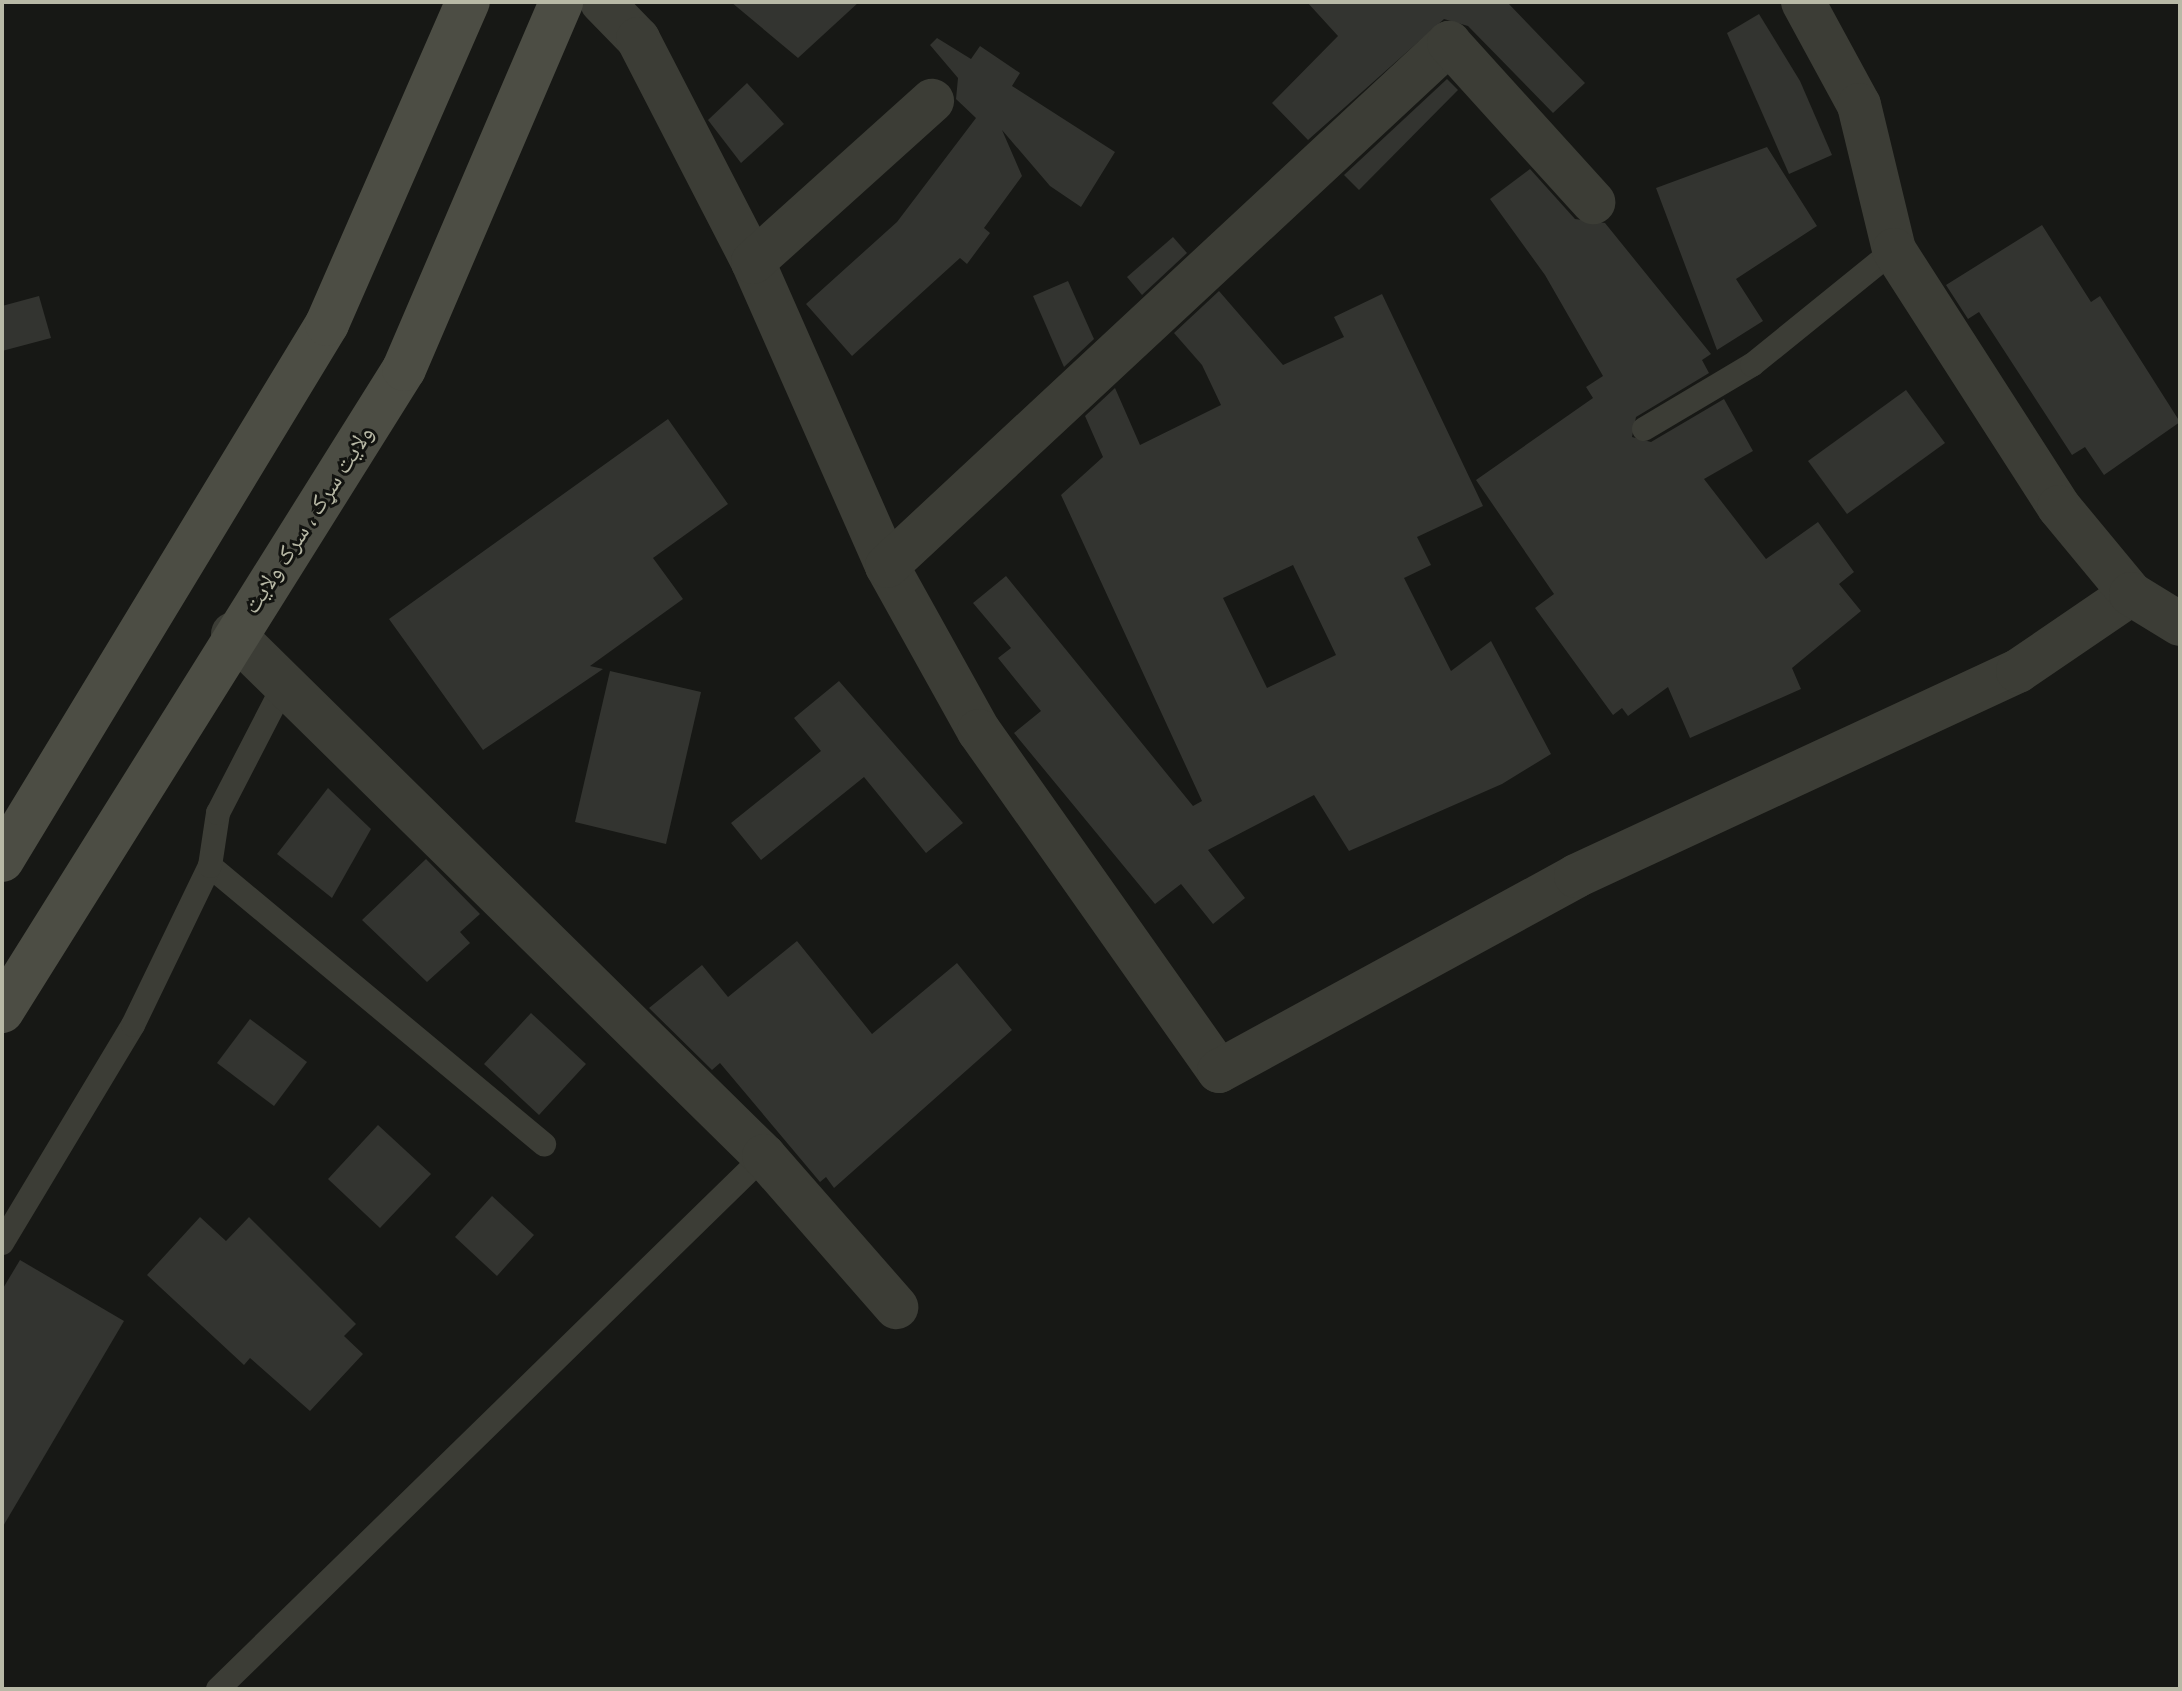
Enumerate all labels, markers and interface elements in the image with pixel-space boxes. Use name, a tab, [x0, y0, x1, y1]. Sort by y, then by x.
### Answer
street label: ولایت سړک ، سرک ولایت	[235, 420, 379, 618]

